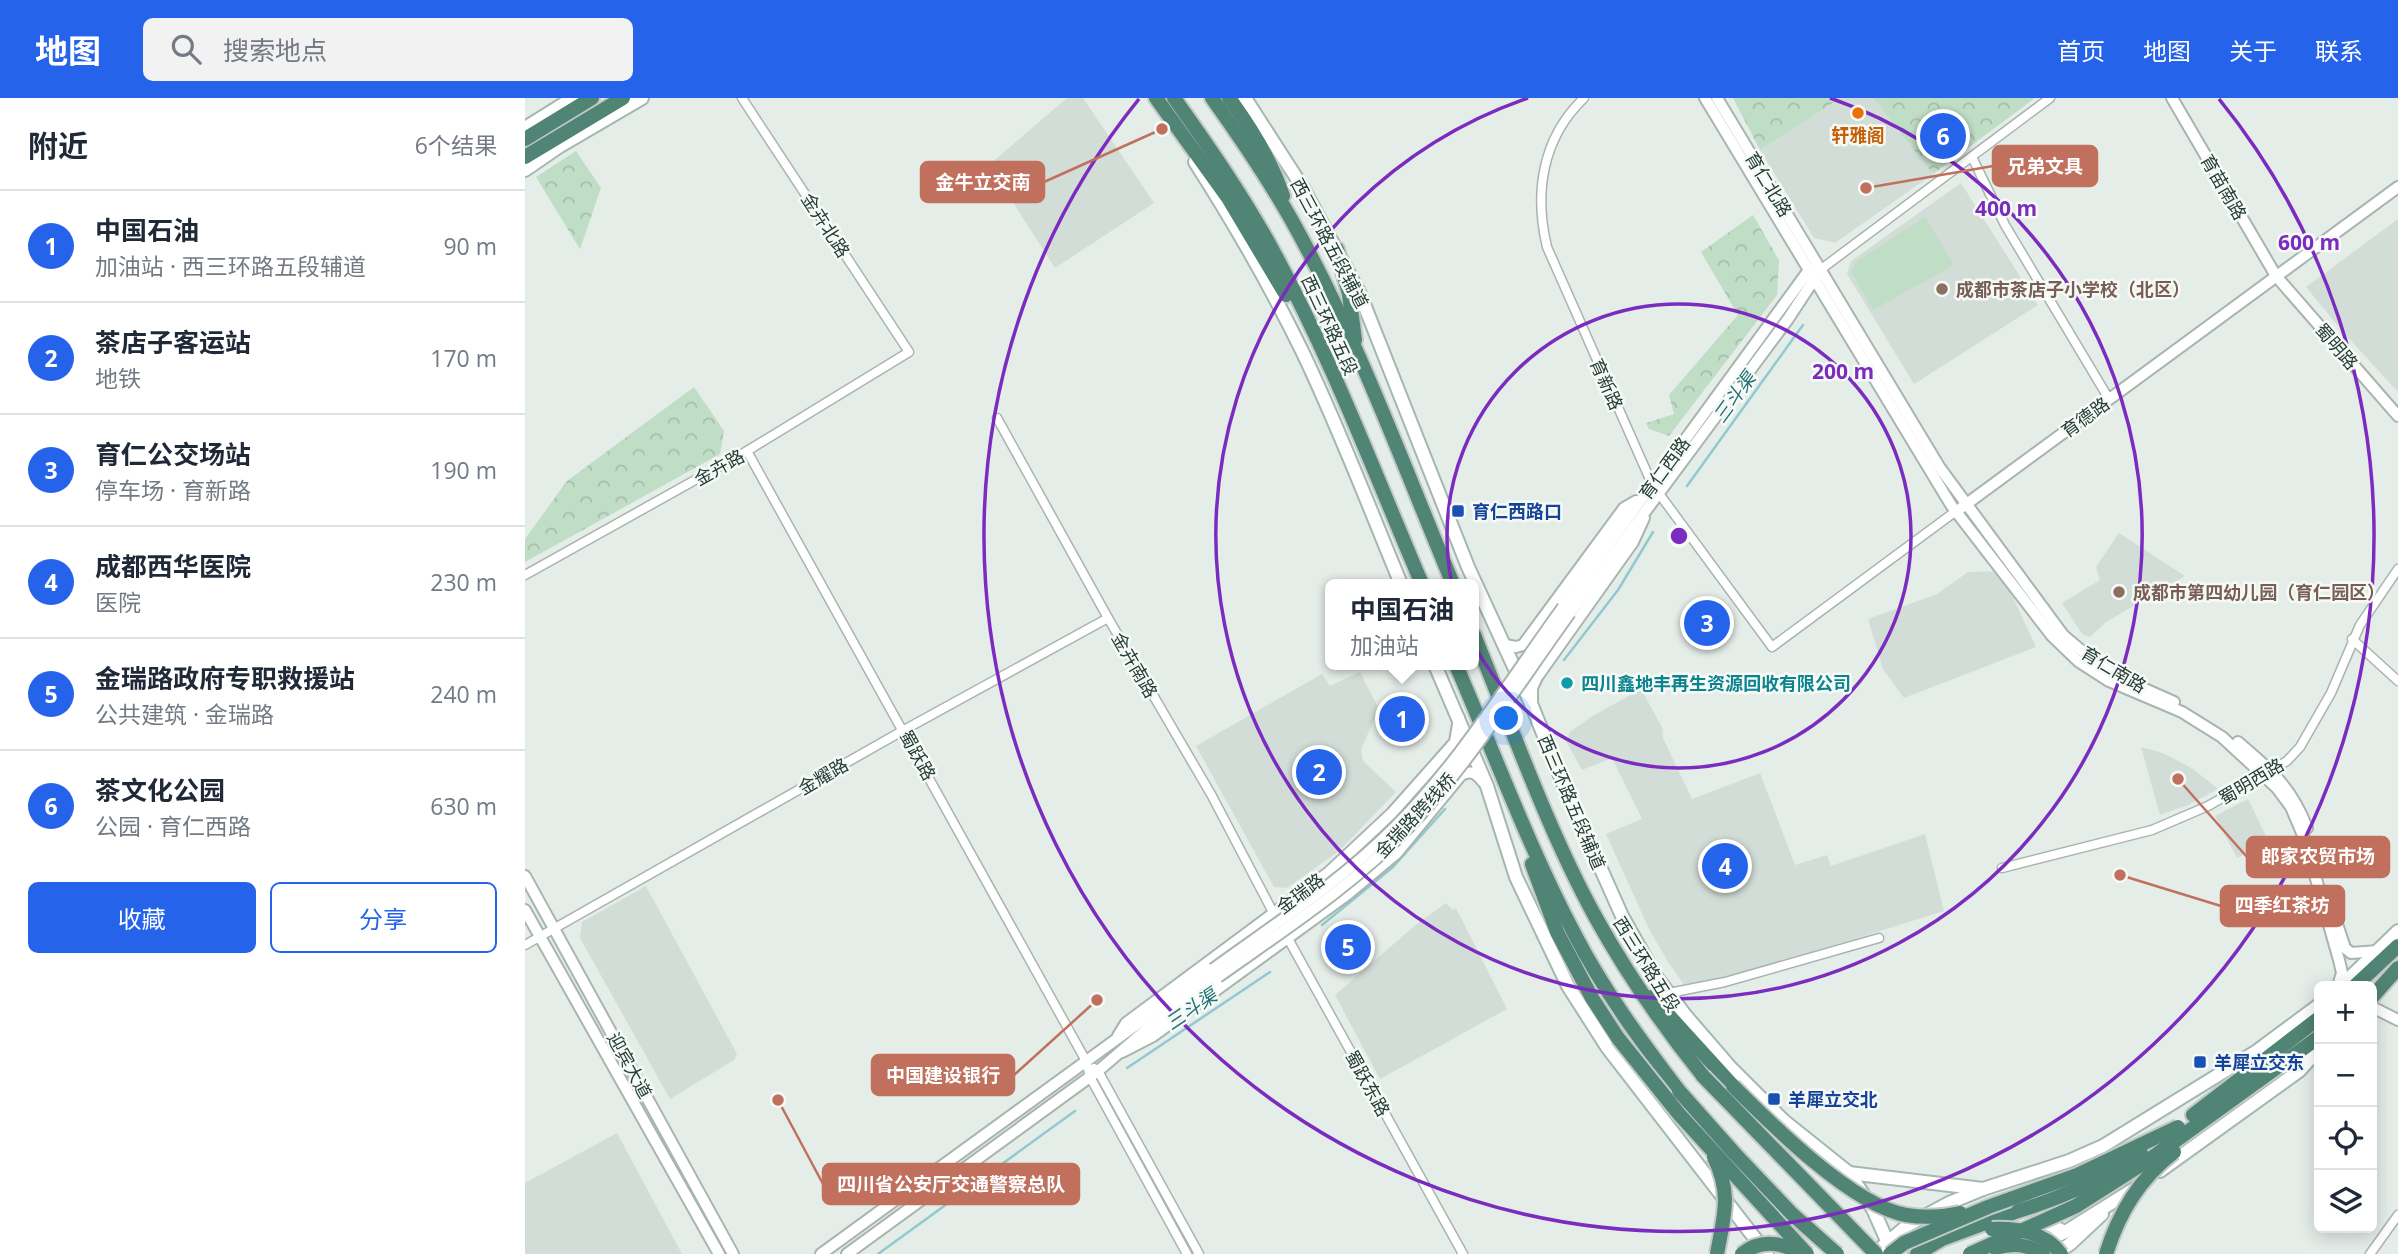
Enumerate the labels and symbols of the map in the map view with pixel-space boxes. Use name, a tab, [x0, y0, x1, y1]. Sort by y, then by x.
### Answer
marker: 轩雅阁	[1850, 105, 1866, 121]
pin: 6	[1920, 110, 1966, 162]
place label: 轩雅阁	[1831, 123, 1885, 147]
callout: 兄弟文具	[1993, 146, 2097, 186]
street label: 育仁北路	[1740, 147, 1798, 221]
street label: 育苗南路	[2196, 150, 2252, 224]
text: 兄弟文具	[2007, 153, 2083, 179]
callout: 金牛立交南	[921, 162, 1044, 202]
text: 金牛立交南	[935, 169, 1031, 195]
street label: 西三环路五段辅道	[1286, 174, 1374, 312]
street label: 金卉北路	[796, 188, 856, 262]
text: 400 m	[1975, 194, 2037, 222]
text: 600 m	[2278, 228, 2340, 256]
street label: 西三环路五段	[1296, 271, 1364, 379]
place label: 成都市茶店子小学校（北区）	[1956, 277, 2190, 301]
marker: 成都市茶店子小学校（北区）	[1934, 281, 1950, 297]
street label: 蜀明路	[2310, 318, 2364, 374]
street label: 育新路	[1585, 354, 1629, 414]
text: 200 m	[1812, 357, 1874, 385]
water label: 三斗渠	[1707, 364, 1763, 428]
street label: 育德路	[2056, 391, 2114, 443]
street label: 育仁西路	[1633, 432, 1695, 504]
street label: 金卉路	[690, 443, 748, 491]
place label: 育仁西路口	[1472, 499, 1562, 523]
marker: 育仁西路口	[1450, 503, 1466, 519]
centre of rings	[1667, 524, 1691, 548]
place label: 成都市第四幼儿园（育仁园区）	[2133, 580, 2385, 604]
marker: 成都市第四幼儿园（育仁园区）	[2111, 584, 2127, 600]
pin: 3	[1684, 597, 1730, 649]
street label: 金卉南路	[1107, 628, 1163, 702]
street label: 育仁南路	[2077, 640, 2151, 698]
place label: 四川鑫地丰再生资源回收有限公司	[1581, 671, 1851, 695]
marker: 四川鑫地丰再生资源回收有限公司	[1559, 675, 1575, 691]
pin: 1	[1379, 693, 1425, 745]
your location	[1489, 701, 1523, 735]
street label: 蜀跃路	[894, 726, 942, 784]
street label: 西三环路五段辅道	[1533, 731, 1611, 873]
pin: 2	[1296, 746, 1342, 798]
street label: 金耀路	[794, 752, 852, 800]
street label: 蜀明西路	[2214, 752, 2288, 810]
street label: 金瑞路跨线桥	[1369, 767, 1461, 863]
callout: 郎家农贸市场	[2247, 837, 2389, 877]
pin: 4	[1702, 840, 1748, 892]
text: 郎家农贸市场	[2261, 843, 2375, 869]
street label: 金瑞路	[1271, 867, 1329, 919]
callout: 四季红茶坊	[2221, 886, 2344, 926]
text: 四季红茶坊	[2234, 892, 2330, 918]
street label: 西三环路五段	[1608, 912, 1686, 1016]
pin: 5	[1325, 921, 1371, 973]
water label: 三斗渠	[1160, 981, 1224, 1036]
street label: 迎宾大道	[602, 1028, 658, 1102]
street label: 蜀跃东路	[1340, 1046, 1396, 1120]
place label: 羊犀立交东	[2214, 1050, 2304, 1074]
marker: 羊犀立交东	[2192, 1054, 2208, 1070]
callout: 中国建设银行	[872, 1055, 1014, 1095]
text: 中国建设银行	[886, 1062, 1000, 1088]
place label: 羊犀立交北	[1788, 1087, 1878, 1111]
marker: 羊犀立交北	[1766, 1091, 1782, 1107]
callout: 四川省公安厅交通警察总队	[823, 1164, 1079, 1204]
text: 四川省公安厅交通警察总队	[837, 1171, 1065, 1197]

